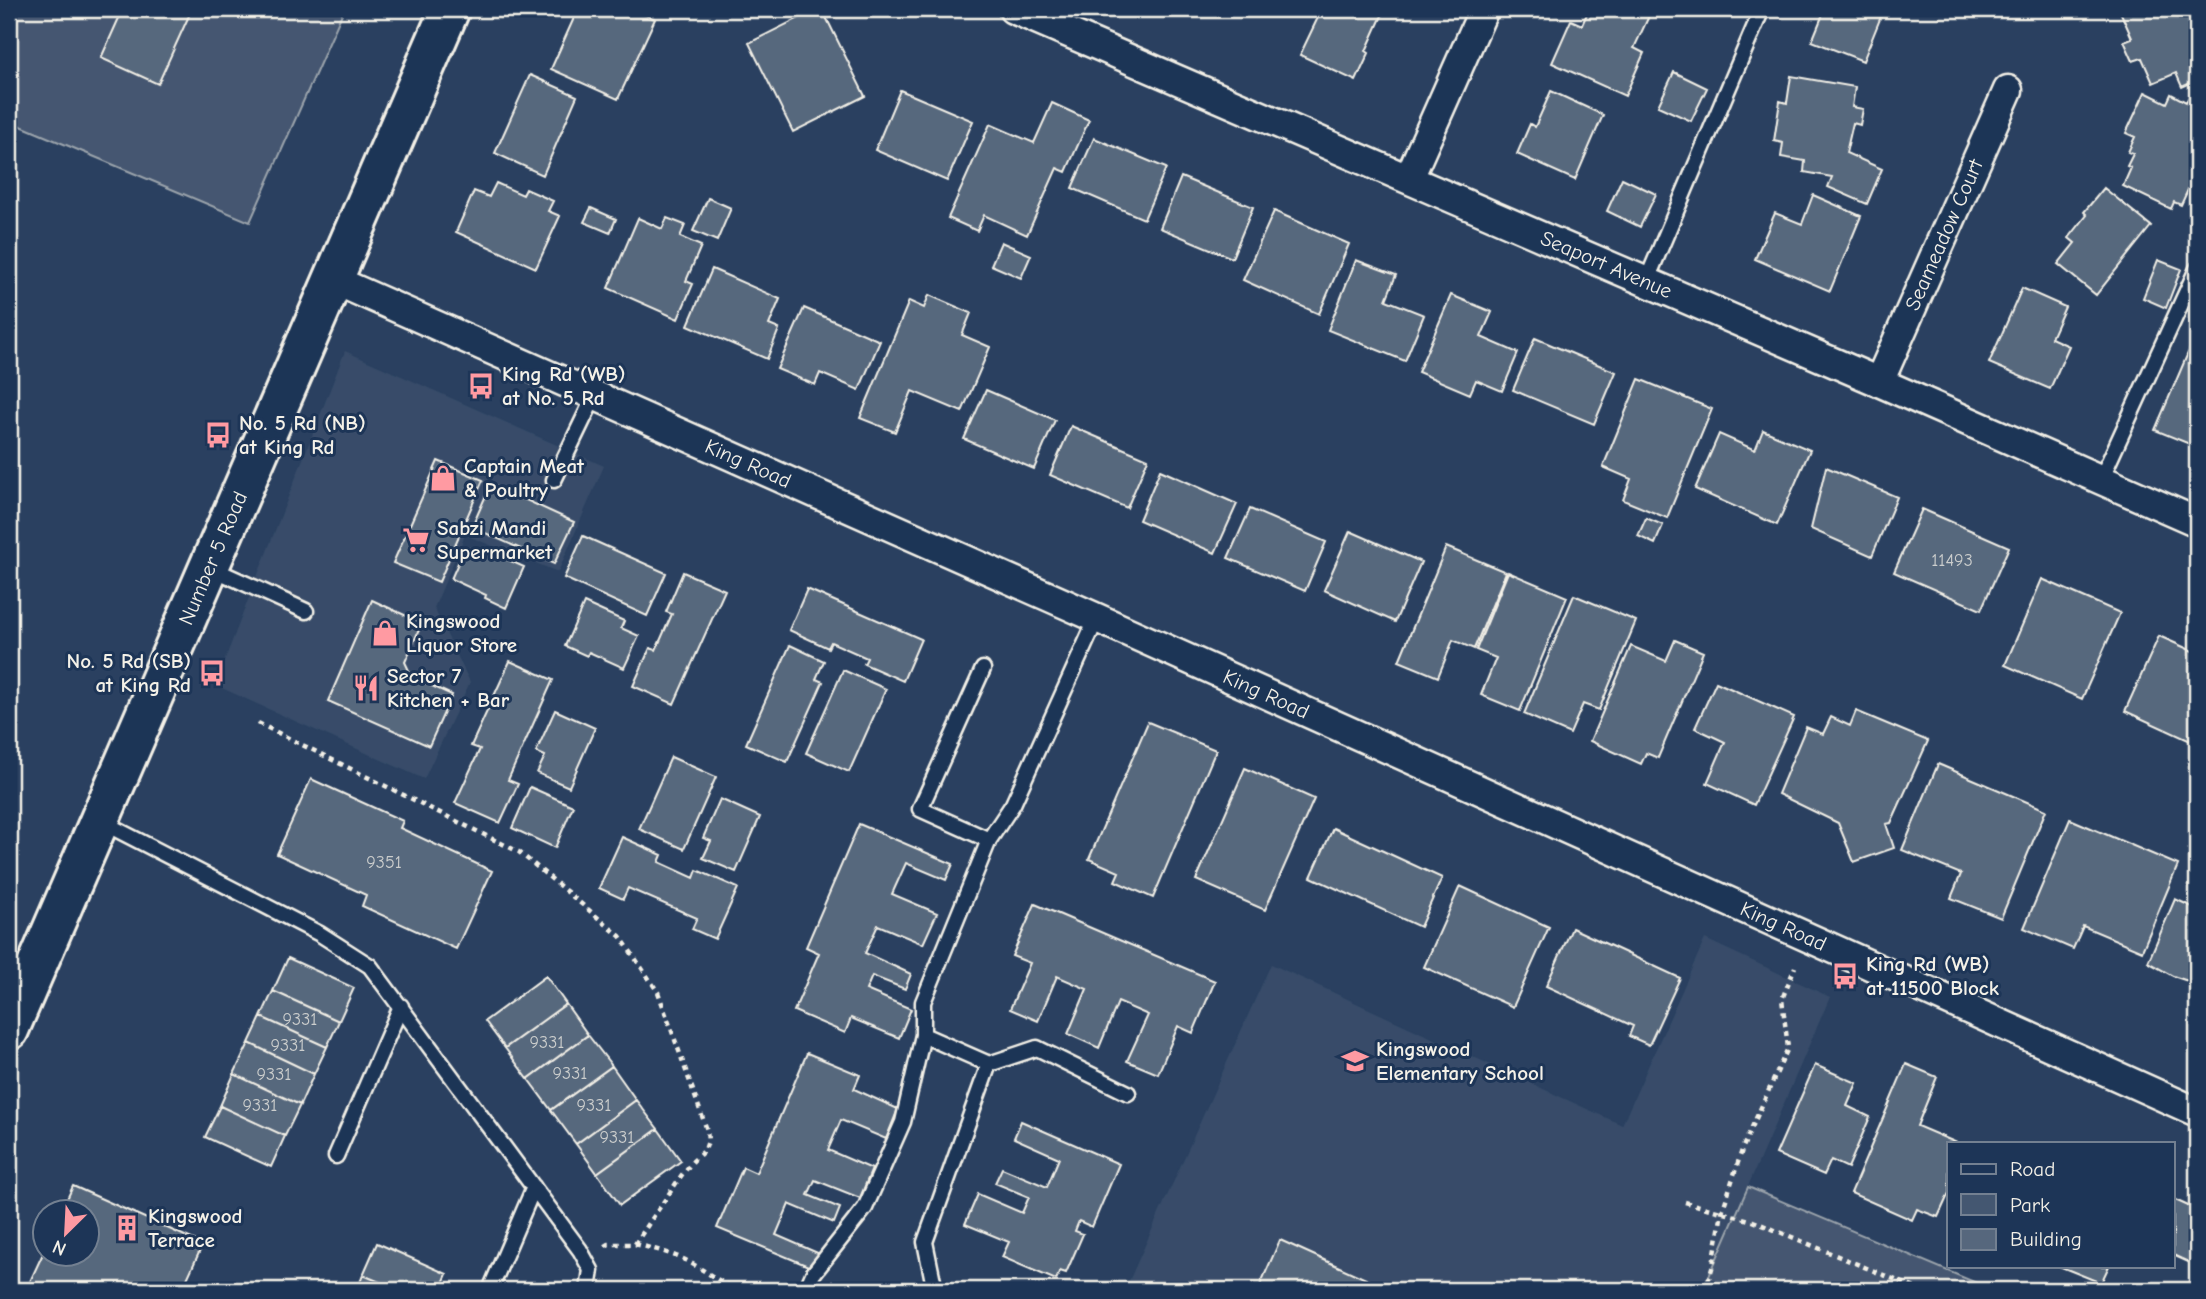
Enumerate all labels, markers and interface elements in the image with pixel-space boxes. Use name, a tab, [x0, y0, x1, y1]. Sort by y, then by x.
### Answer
street label: Seameadow Court	[1900, 155, 1988, 314]
street label: Seaport Avenue	[1537, 226, 1676, 303]
place label: King Rd (WB) at No. 5 Rd	[502, 362, 626, 410]
bus stop icon: King Rd (WB) at No. 5 Rd	[466, 371, 496, 401]
place label: No. 5 Rd (NB) at King Rd	[239, 411, 366, 459]
bus stop icon: No. 5 Rd (NB) at King Rd	[203, 420, 233, 450]
street label: King Road	[701, 434, 795, 493]
place label: Captain Meat & Poultry	[464, 454, 585, 502]
shop icon: Captain Meat & Poultry	[428, 463, 458, 493]
street label: Number 5 Road	[173, 488, 252, 628]
place label: Sabzi Mandi Supermarket	[437, 516, 553, 564]
supermarket icon: Sabzi Mandi Supermarket	[401, 525, 431, 555]
house number: 11493	[1931, 550, 1973, 571]
place label: Kingswood Liquor Store	[406, 609, 517, 657]
shop icon: Kingswood Liquor Store	[370, 618, 400, 648]
place label: No. 5 Rd (SB) at King Rd	[67, 649, 191, 697]
bus stop icon: No. 5 Rd (SB) at King Rd	[197, 658, 227, 688]
place label: Sector 7 Kitchen + Bar	[387, 664, 510, 712]
street label: King Road	[1219, 664, 1313, 724]
restaurant icon: Sector 7 Kitchen + Bar	[351, 673, 381, 703]
house number: 9351	[366, 852, 402, 873]
street label: King Road	[1737, 897, 1830, 956]
place label: King Rd (WB) at 11500 Block	[1866, 952, 2000, 1000]
bus stop icon: King Rd (WB) at 11500 Block	[1830, 961, 1860, 991]
house number: 9331	[283, 1009, 317, 1030]
house number: 9331	[530, 1032, 564, 1053]
house number: 9331	[271, 1035, 305, 1056]
place label: Kingswood Elementary School	[1376, 1037, 1544, 1085]
school or university icon: Kingswood Elementary School	[1340, 1046, 1370, 1076]
house number: 9331	[553, 1063, 587, 1084]
house number: 9331	[257, 1064, 291, 1085]
house number: 9331	[243, 1095, 277, 1116]
house number: 9331	[577, 1095, 611, 1116]
house number: 9331	[600, 1127, 634, 1148]
legend	[1947, 1142, 2174, 1268]
text: Road	[2010, 1157, 2055, 1181]
text: Park	[2010, 1193, 2050, 1217]
north arrow	[32, 1198, 102, 1268]
place label: Kingswood Terrace	[148, 1204, 242, 1252]
building icon: Kingswood Terrace	[112, 1213, 142, 1243]
text: Building	[2010, 1227, 2082, 1251]
text: N	[49, 1235, 70, 1260]

